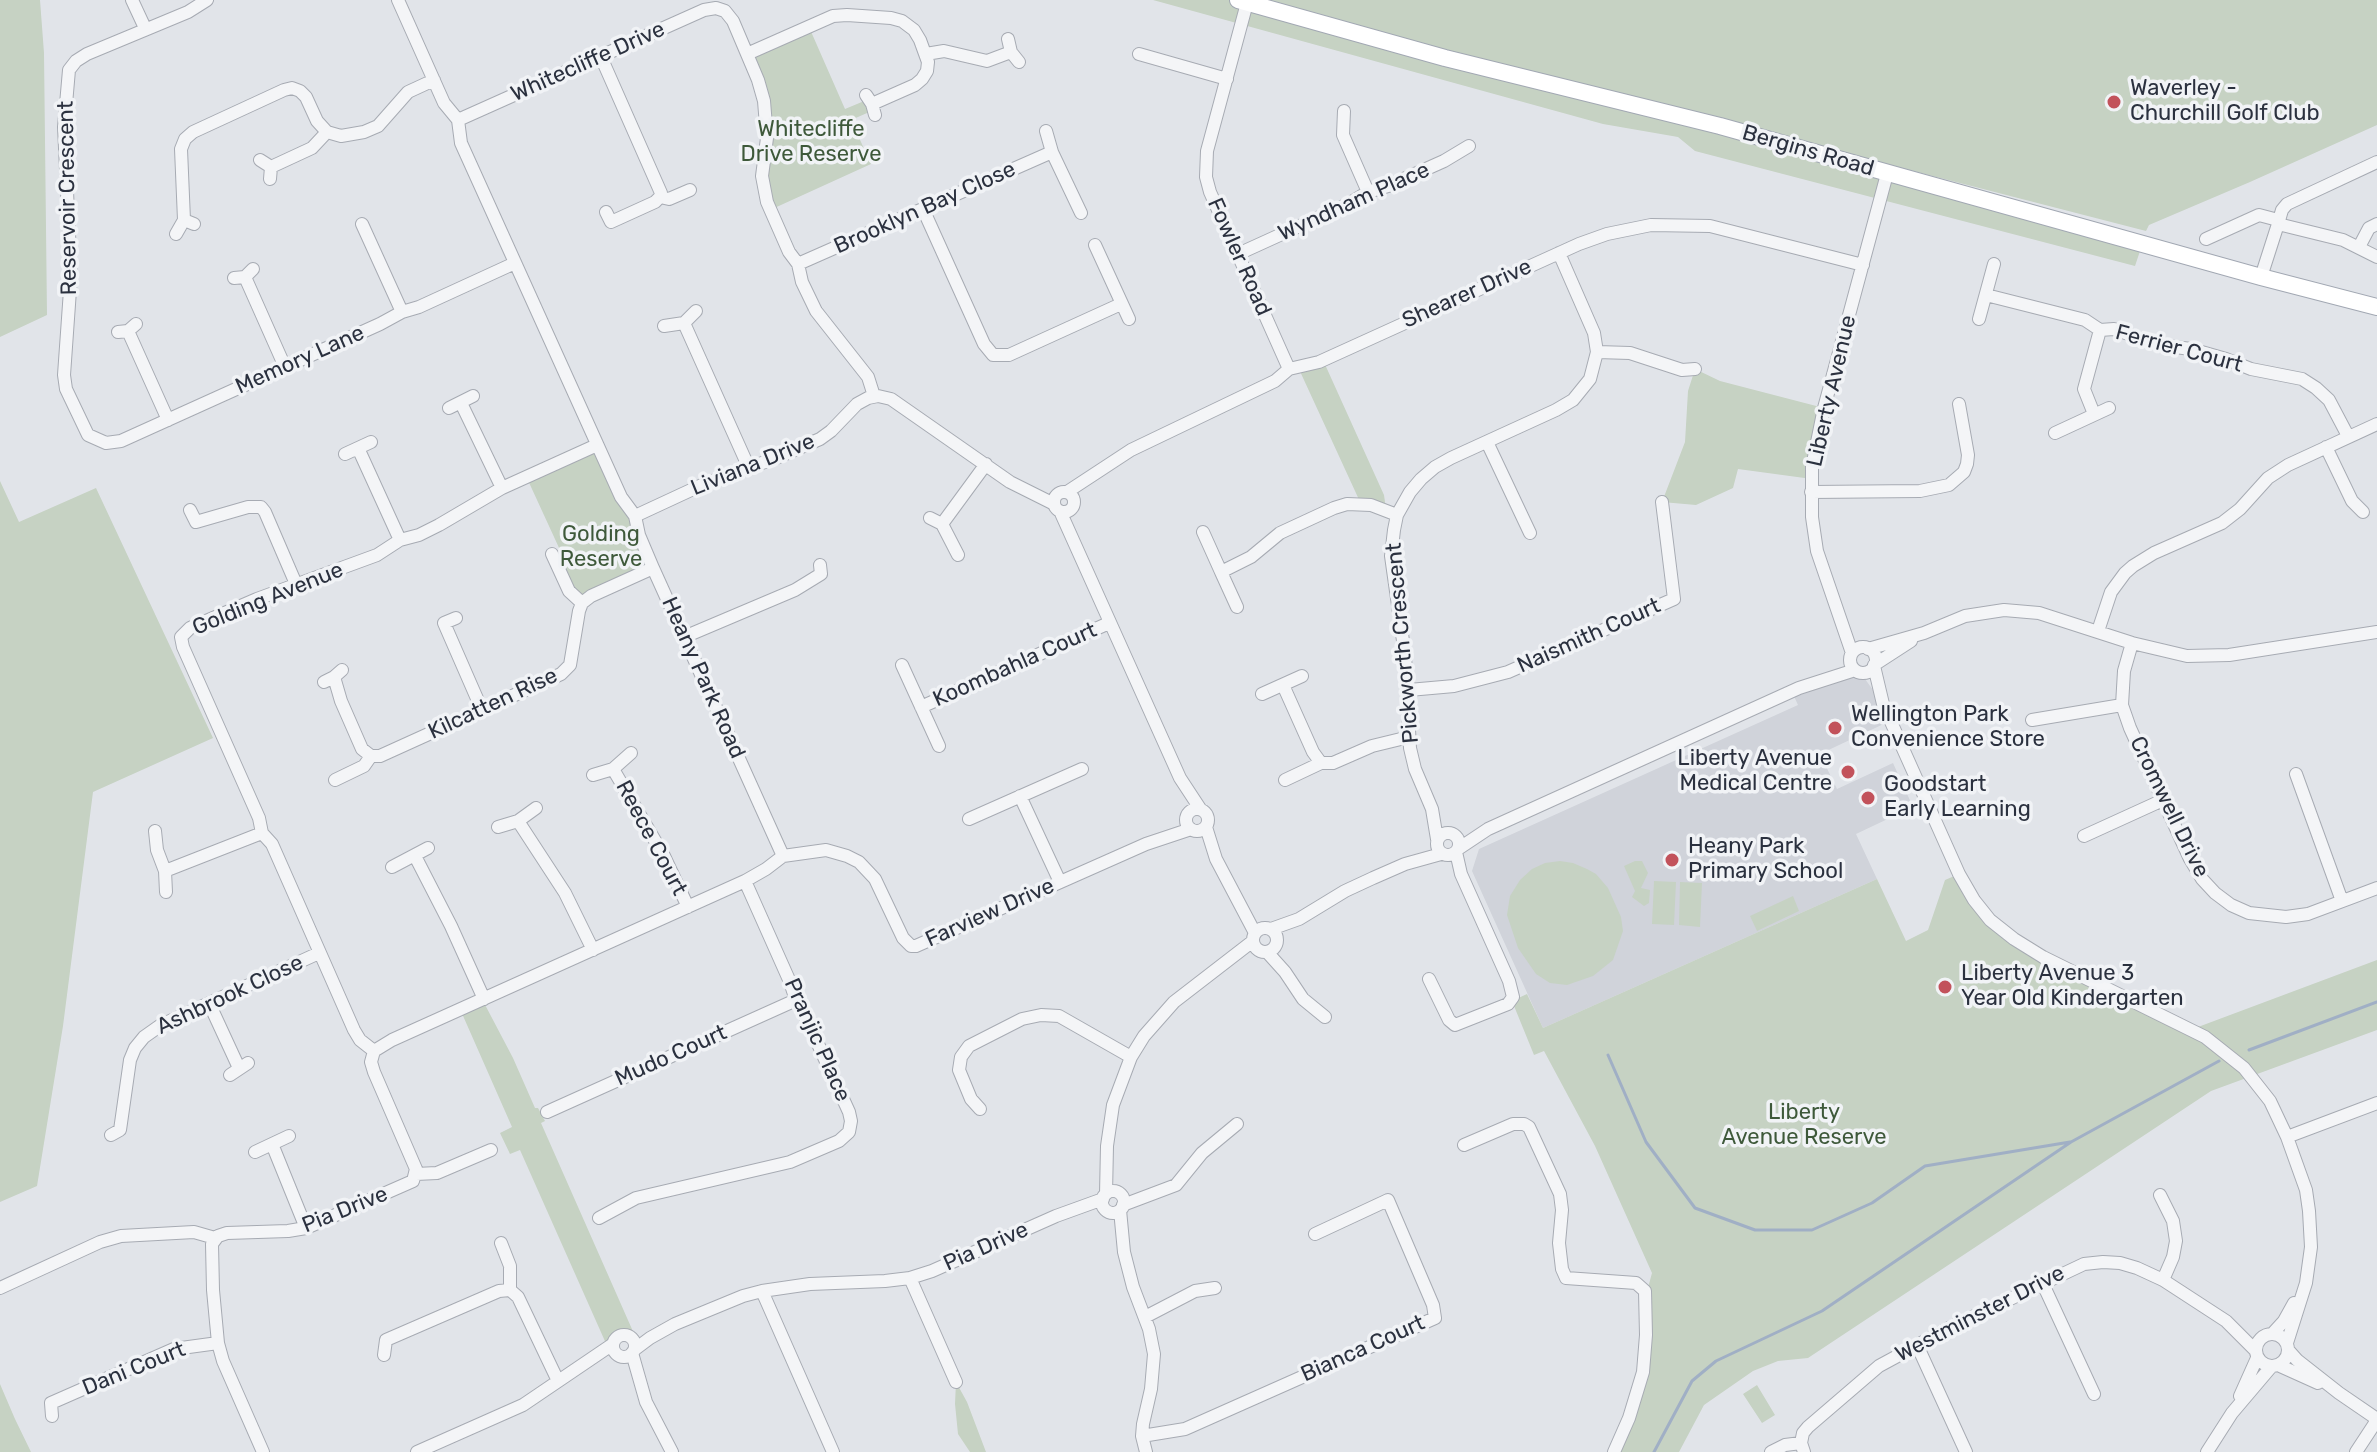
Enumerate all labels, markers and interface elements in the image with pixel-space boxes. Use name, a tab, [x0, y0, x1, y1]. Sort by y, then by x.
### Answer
street label: Whitecliffe Drive	[507, 16, 669, 108]
place label: Waverley - Churchill Golf Club	[2130, 76, 2320, 128]
marker: Waverley - Churchill Golf Club	[2105, 93, 2123, 111]
street label: Reservoir Crescent	[53, 101, 83, 295]
park label: Whitecliffe Drive Reserve	[741, 117, 881, 168]
street label: Bergins Road	[1739, 120, 1877, 182]
street label: Brooklyn Bay Close	[830, 156, 1020, 260]
street label: Wyndham Place	[1274, 157, 1434, 247]
street label: Fowler Road	[1201, 194, 1277, 320]
street label: Shearer Drive	[1398, 254, 1536, 334]
street label: Liberty Avenue	[1802, 313, 1862, 469]
street label: Ferrier Court	[2113, 319, 2245, 379]
street label: Memory Lane	[232, 320, 368, 400]
street label: Liviana Drive	[687, 428, 819, 502]
park label: Golding Reserve	[560, 522, 642, 574]
street label: Pickworth Crescent	[1381, 542, 1425, 744]
street label: Golding Avenue	[189, 557, 347, 641]
street label: Heany Park Road	[656, 593, 750, 763]
street label: Naismith Court	[1513, 593, 1665, 679]
street label: Koombahla Court	[929, 617, 1101, 713]
street label: Kilcatten Rise	[424, 663, 562, 745]
place label: Wellington Park Convenience Store	[1851, 702, 2045, 754]
marker: Wellington Park Convenience Store	[1826, 719, 1844, 737]
street label: Cromwell Drive	[2123, 732, 2215, 882]
place label: Liberty Avenue Medical Centre	[1677, 746, 1832, 798]
marker: Liberty Avenue Medical Centre	[1839, 763, 1857, 781]
place label: Goodstart Early Learning	[1884, 772, 2031, 824]
street label: Reece Court	[610, 776, 692, 900]
marker: Goodstart Early Learning	[1859, 789, 1877, 807]
place label: Heany Park Primary School	[1688, 834, 1843, 886]
marker: Heany Park Primary School	[1663, 851, 1681, 869]
street label: Farview Drive	[921, 873, 1059, 953]
street label: Ashbrook Close	[152, 949, 308, 1041]
place label: Liberty Avenue 3 Year Old Kindergarten	[1961, 961, 2184, 1012]
street label: Pranjic Place	[778, 974, 856, 1106]
marker: Liberty Avenue 3 Year Old Kindergarten	[1936, 978, 1954, 996]
street label: Mudo Court	[611, 1020, 731, 1092]
park label: Liberty Avenue Reserve	[1721, 1100, 1887, 1152]
street label: Pia Drive	[298, 1181, 392, 1239]
street label: Pia Drive	[940, 1217, 1032, 1277]
street label: Westminster Drive	[1891, 1260, 2069, 1368]
street label: Bianca Court	[1297, 1310, 1429, 1388]
street label: Dani Court	[79, 1336, 189, 1402]

